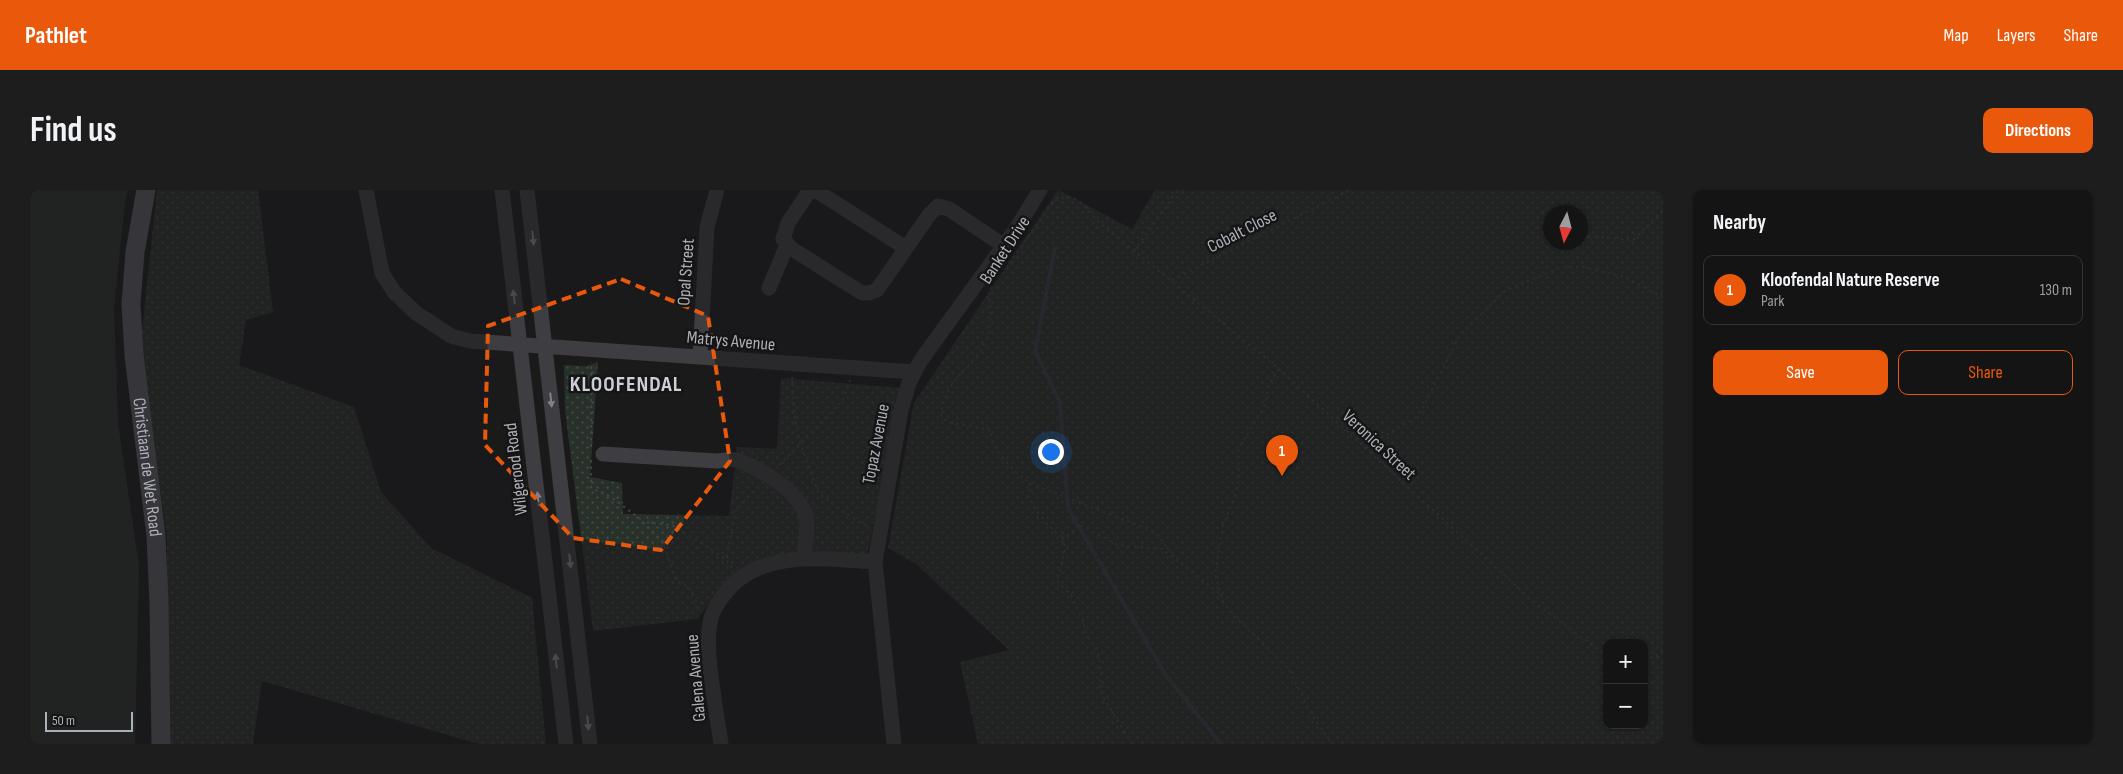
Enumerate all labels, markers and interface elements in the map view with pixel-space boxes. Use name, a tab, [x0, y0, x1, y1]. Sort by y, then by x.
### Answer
text: Pathlet	[25, 21, 87, 50]
text: Map	[1944, 25, 1969, 46]
text: Layers	[1997, 25, 2036, 46]
text: Share	[2064, 25, 2098, 46]
button: Directions	[1983, 108, 2093, 153]
text: Find us	[30, 109, 117, 152]
street label: Cobalt Close	[1204, 205, 1280, 257]
north arrow	[1543, 205, 1588, 250]
text: Nearby	[1713, 210, 1766, 235]
street label: Banket Drive	[975, 212, 1035, 288]
one-way arrow	[529, 231, 537, 247]
street label: Opal Street	[673, 237, 699, 306]
text: Kloofendal Nature Reserve	[1761, 269, 1940, 292]
text: 1	[1727, 281, 1733, 300]
text: 130 m	[2040, 281, 2072, 300]
one-way arrow	[510, 288, 518, 304]
text: Park	[1761, 292, 1784, 311]
street label: Matrys Avenue	[686, 327, 776, 355]
button: Save	[1713, 350, 1888, 395]
button: Share	[1898, 350, 2073, 395]
district label: KLOOFENDAL	[570, 371, 682, 398]
one-way arrow	[547, 392, 555, 408]
street label: Christiaan de Wet Road	[129, 396, 166, 537]
street label: Topaz Avenue	[858, 402, 894, 486]
street label: Veronica Street	[1338, 406, 1421, 485]
street label: Wilgerood Road	[500, 422, 532, 516]
pin: 1	[1266, 435, 1298, 476]
your location	[1038, 439, 1064, 465]
one-way arrow	[534, 491, 542, 507]
one-way arrow	[566, 554, 574, 570]
street label: Galena Avenue	[682, 633, 710, 723]
map controls	[1603, 639, 1648, 729]
button: +	[1603, 639, 1648, 684]
one-way arrow	[552, 652, 560, 668]
button: −	[1603, 684, 1648, 729]
scale bar	[45, 709, 132, 732]
text: 50 m	[52, 712, 75, 729]
one-way arrow	[584, 715, 592, 731]

